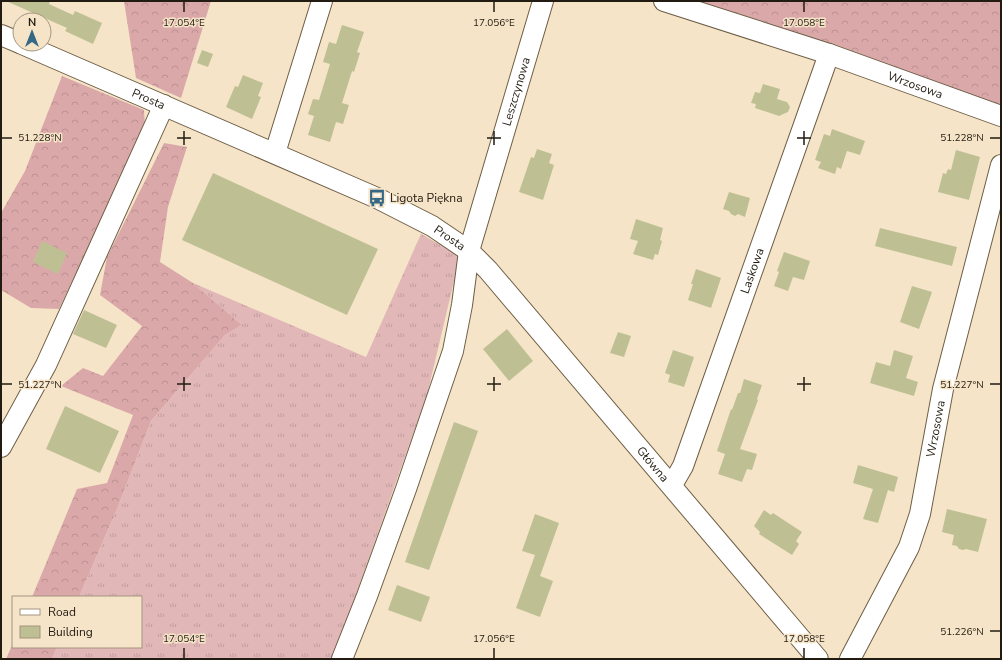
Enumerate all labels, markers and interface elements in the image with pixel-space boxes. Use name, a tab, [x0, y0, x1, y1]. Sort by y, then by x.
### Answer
north arrow	[12, 12, 52, 52]
text: N	[28, 15, 36, 30]
text: 17.054°E	[163, 16, 205, 30]
text: 17.056°E	[473, 16, 515, 30]
text: 17.058°E	[783, 16, 825, 30]
street label: Leszczynowa	[498, 55, 534, 128]
street label: Wrzosowa	[885, 68, 945, 102]
street label: Prosta	[129, 85, 168, 113]
text: 51.228°N	[18, 131, 62, 145]
text: 51.228°N	[940, 131, 984, 145]
bus stop icon: Ligota Piękna	[367, 188, 387, 208]
place label: Ligota Piękna	[390, 190, 463, 206]
street label: Prosta	[431, 222, 469, 254]
street label: Laskowa	[737, 246, 768, 296]
text: 51.227°N	[18, 378, 62, 392]
text: 51.227°N	[940, 378, 984, 392]
street label: Wrzosowa	[923, 399, 949, 459]
street label: Główna	[633, 443, 673, 486]
legend	[12, 596, 142, 648]
text: Road	[48, 604, 76, 620]
text: Building	[48, 624, 93, 640]
text: 51.226°N	[940, 625, 984, 639]
text: 17.054°E	[163, 632, 205, 646]
text: 17.056°E	[473, 632, 515, 646]
text: 17.058°E	[783, 632, 825, 646]

